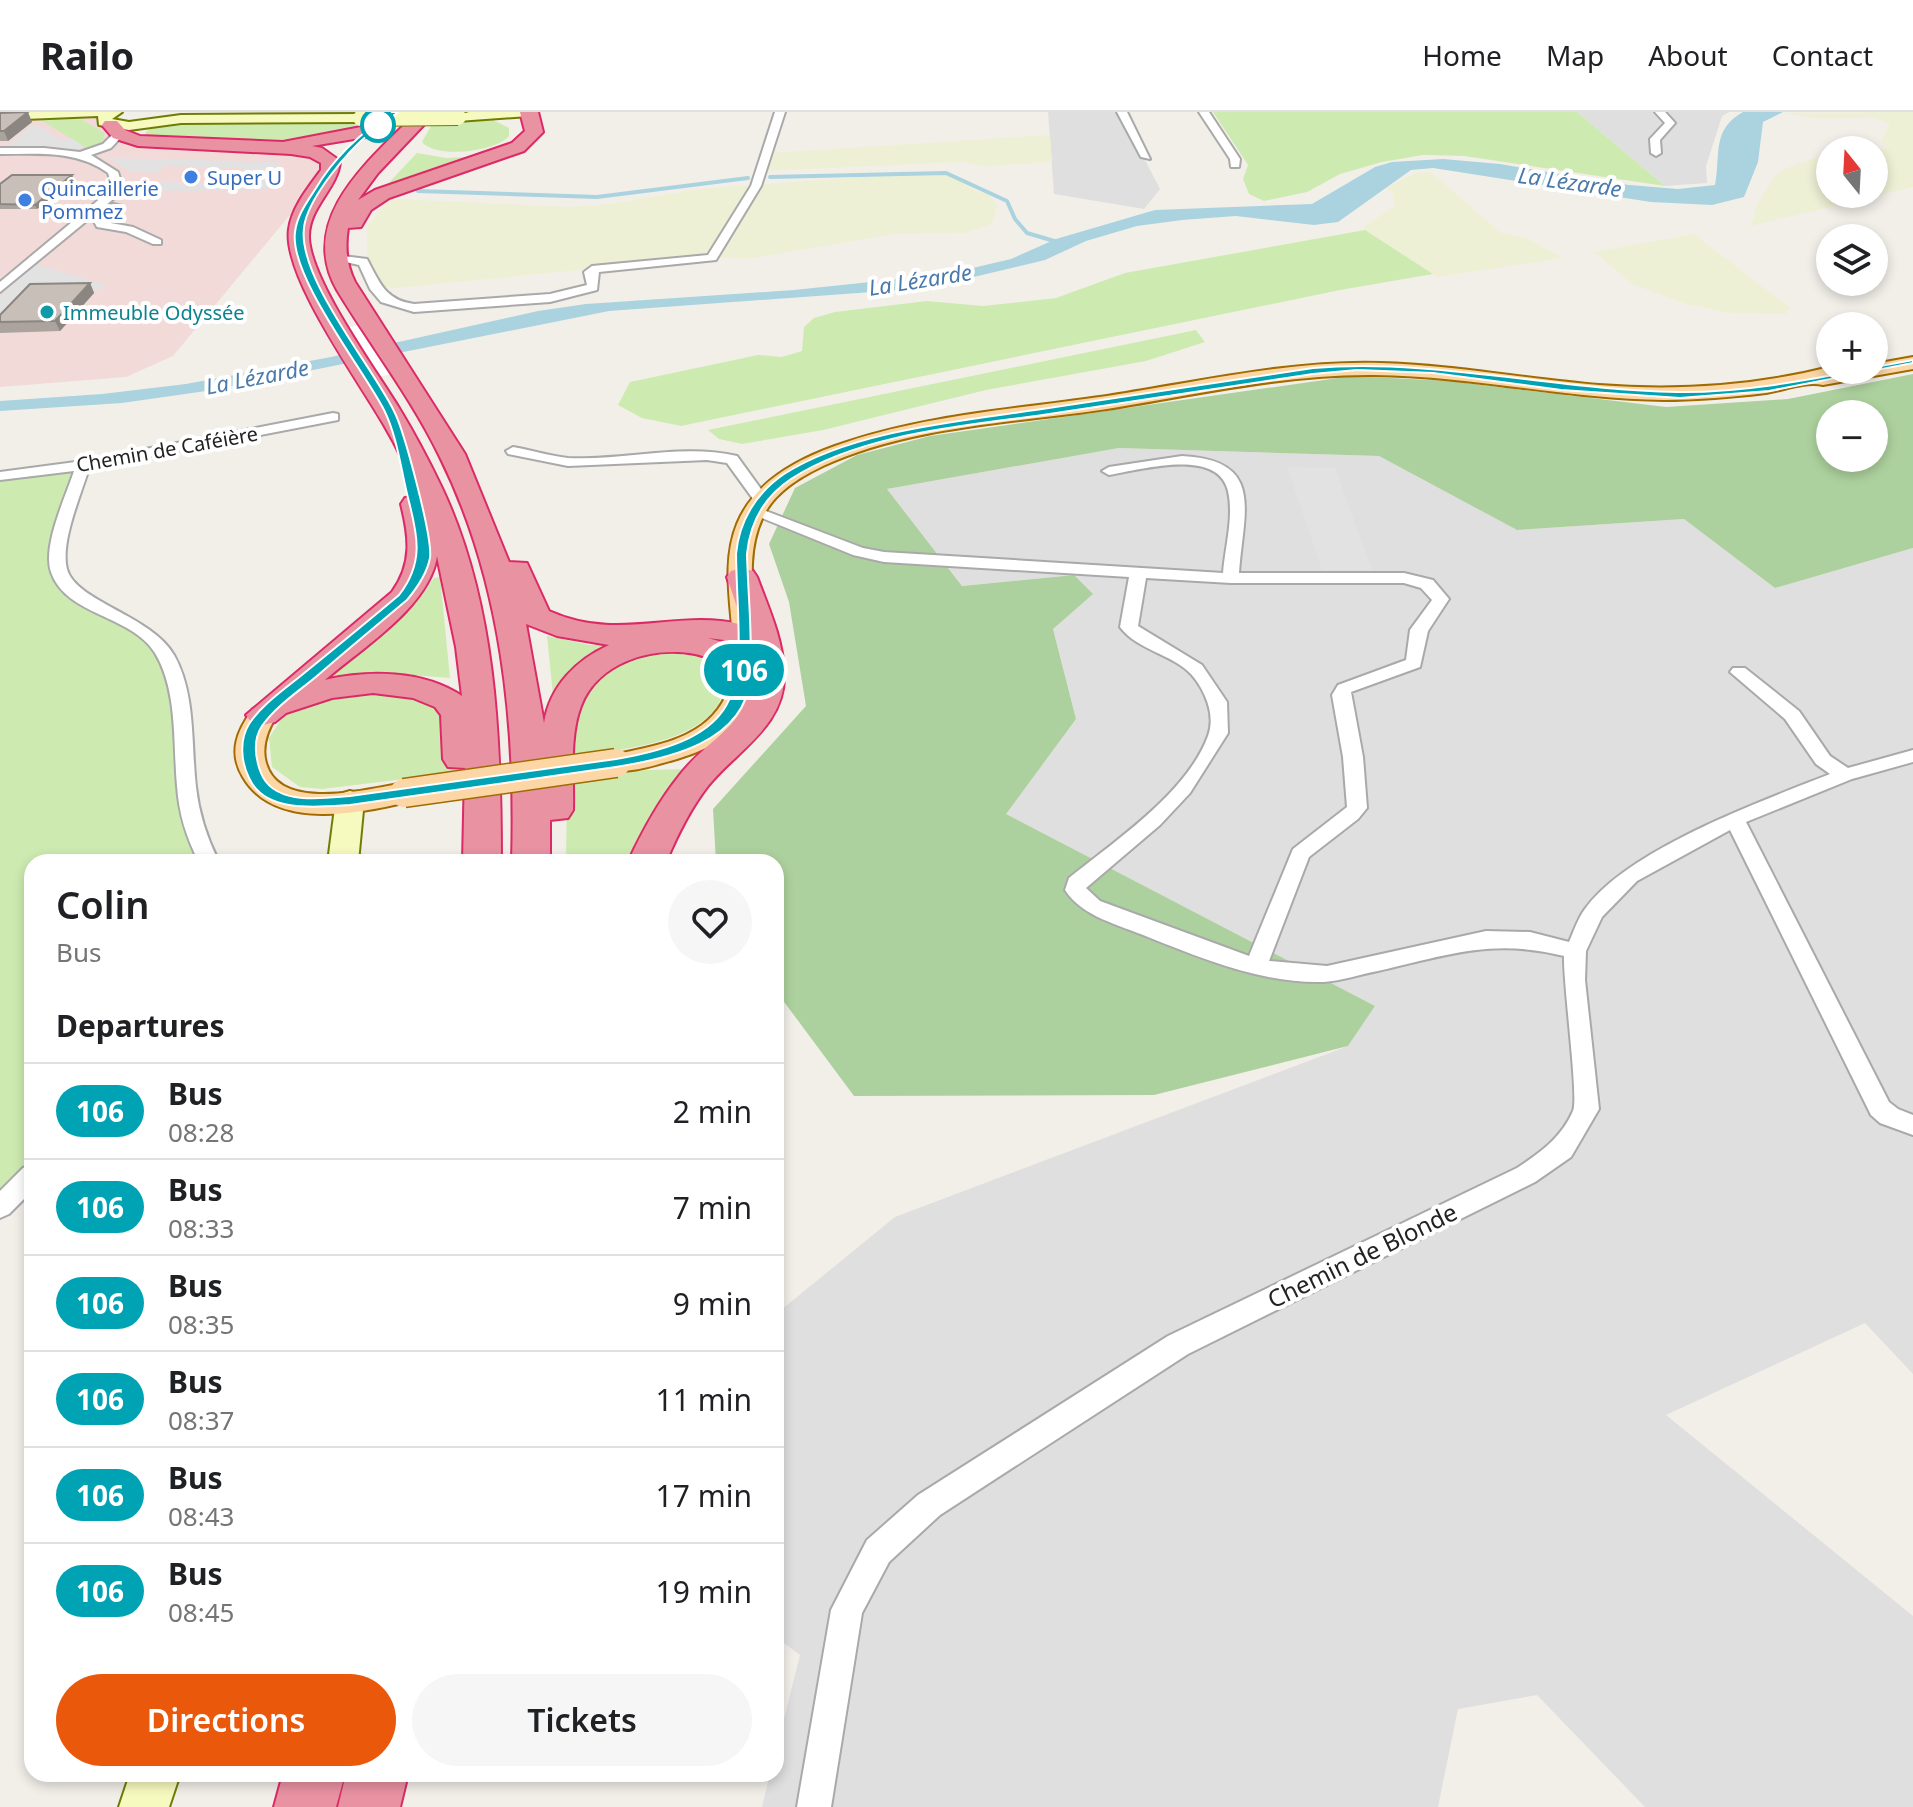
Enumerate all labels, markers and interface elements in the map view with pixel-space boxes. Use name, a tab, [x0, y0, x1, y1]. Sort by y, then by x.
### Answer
text: Railo	[40, 29, 134, 81]
text: Home	[1422, 36, 1502, 74]
text: Map	[1546, 36, 1604, 74]
text: About	[1648, 36, 1728, 74]
text: Contact	[1772, 36, 1873, 74]
unlabelled marker	[361, 108, 395, 142]
north arrow	[1816, 136, 1888, 208]
map controls	[1816, 136, 1888, 472]
water label: La Lézarde	[1516, 159, 1624, 203]
place label: Super U	[207, 164, 282, 191]
marker: Super U	[182, 168, 200, 186]
place label: Quincaillerie Pommez	[41, 175, 159, 225]
marker: Quincaillerie Pommez	[16, 191, 34, 209]
button: layers	[1816, 224, 1888, 296]
water label: La Lézarde	[866, 256, 974, 302]
place label: Immeuble Odyssée	[63, 299, 245, 326]
marker: Immeuble Odyssée	[38, 303, 56, 321]
button: +	[1816, 312, 1888, 384]
water label: La Lézarde	[203, 351, 311, 401]
button: −	[1816, 400, 1888, 472]
street label: Chemin de Caféière	[74, 420, 260, 478]
line badge: 106	[698, 644, 790, 696]
text: 106	[720, 651, 768, 689]
text: Colin	[56, 878, 149, 930]
button: heart	[668, 880, 752, 964]
text: Bus	[56, 934, 101, 970]
text: Departures	[56, 1005, 225, 1046]
text: Bus	[168, 1073, 223, 1114]
text: 2 min	[673, 1091, 752, 1132]
text: 106	[76, 1092, 124, 1130]
text: 08:28	[168, 1114, 234, 1150]
text: Bus	[168, 1169, 223, 1210]
text: 7 min	[673, 1187, 752, 1228]
text: 106	[76, 1188, 124, 1226]
street label: Chemin de Blonde	[1262, 1195, 1462, 1315]
text: 08:33	[168, 1210, 234, 1246]
text: Bus	[168, 1265, 223, 1306]
text: 9 min	[673, 1283, 752, 1324]
text: 106	[76, 1284, 124, 1322]
text: 08:35	[168, 1306, 234, 1342]
text: Bus	[168, 1361, 223, 1402]
text: 11 min	[656, 1379, 752, 1420]
text: 106	[76, 1380, 124, 1418]
text: 08:37	[168, 1402, 234, 1438]
text: Bus	[168, 1457, 223, 1498]
text: 17 min	[656, 1475, 752, 1516]
text: 106	[76, 1476, 124, 1514]
text: 08:43	[168, 1498, 234, 1534]
text: Bus	[168, 1553, 223, 1594]
text: 19 min	[656, 1571, 752, 1612]
text: 106	[76, 1572, 124, 1610]
text: 08:45	[168, 1594, 234, 1630]
button: Directions	[56, 1674, 396, 1766]
button: Tickets	[412, 1674, 752, 1766]

